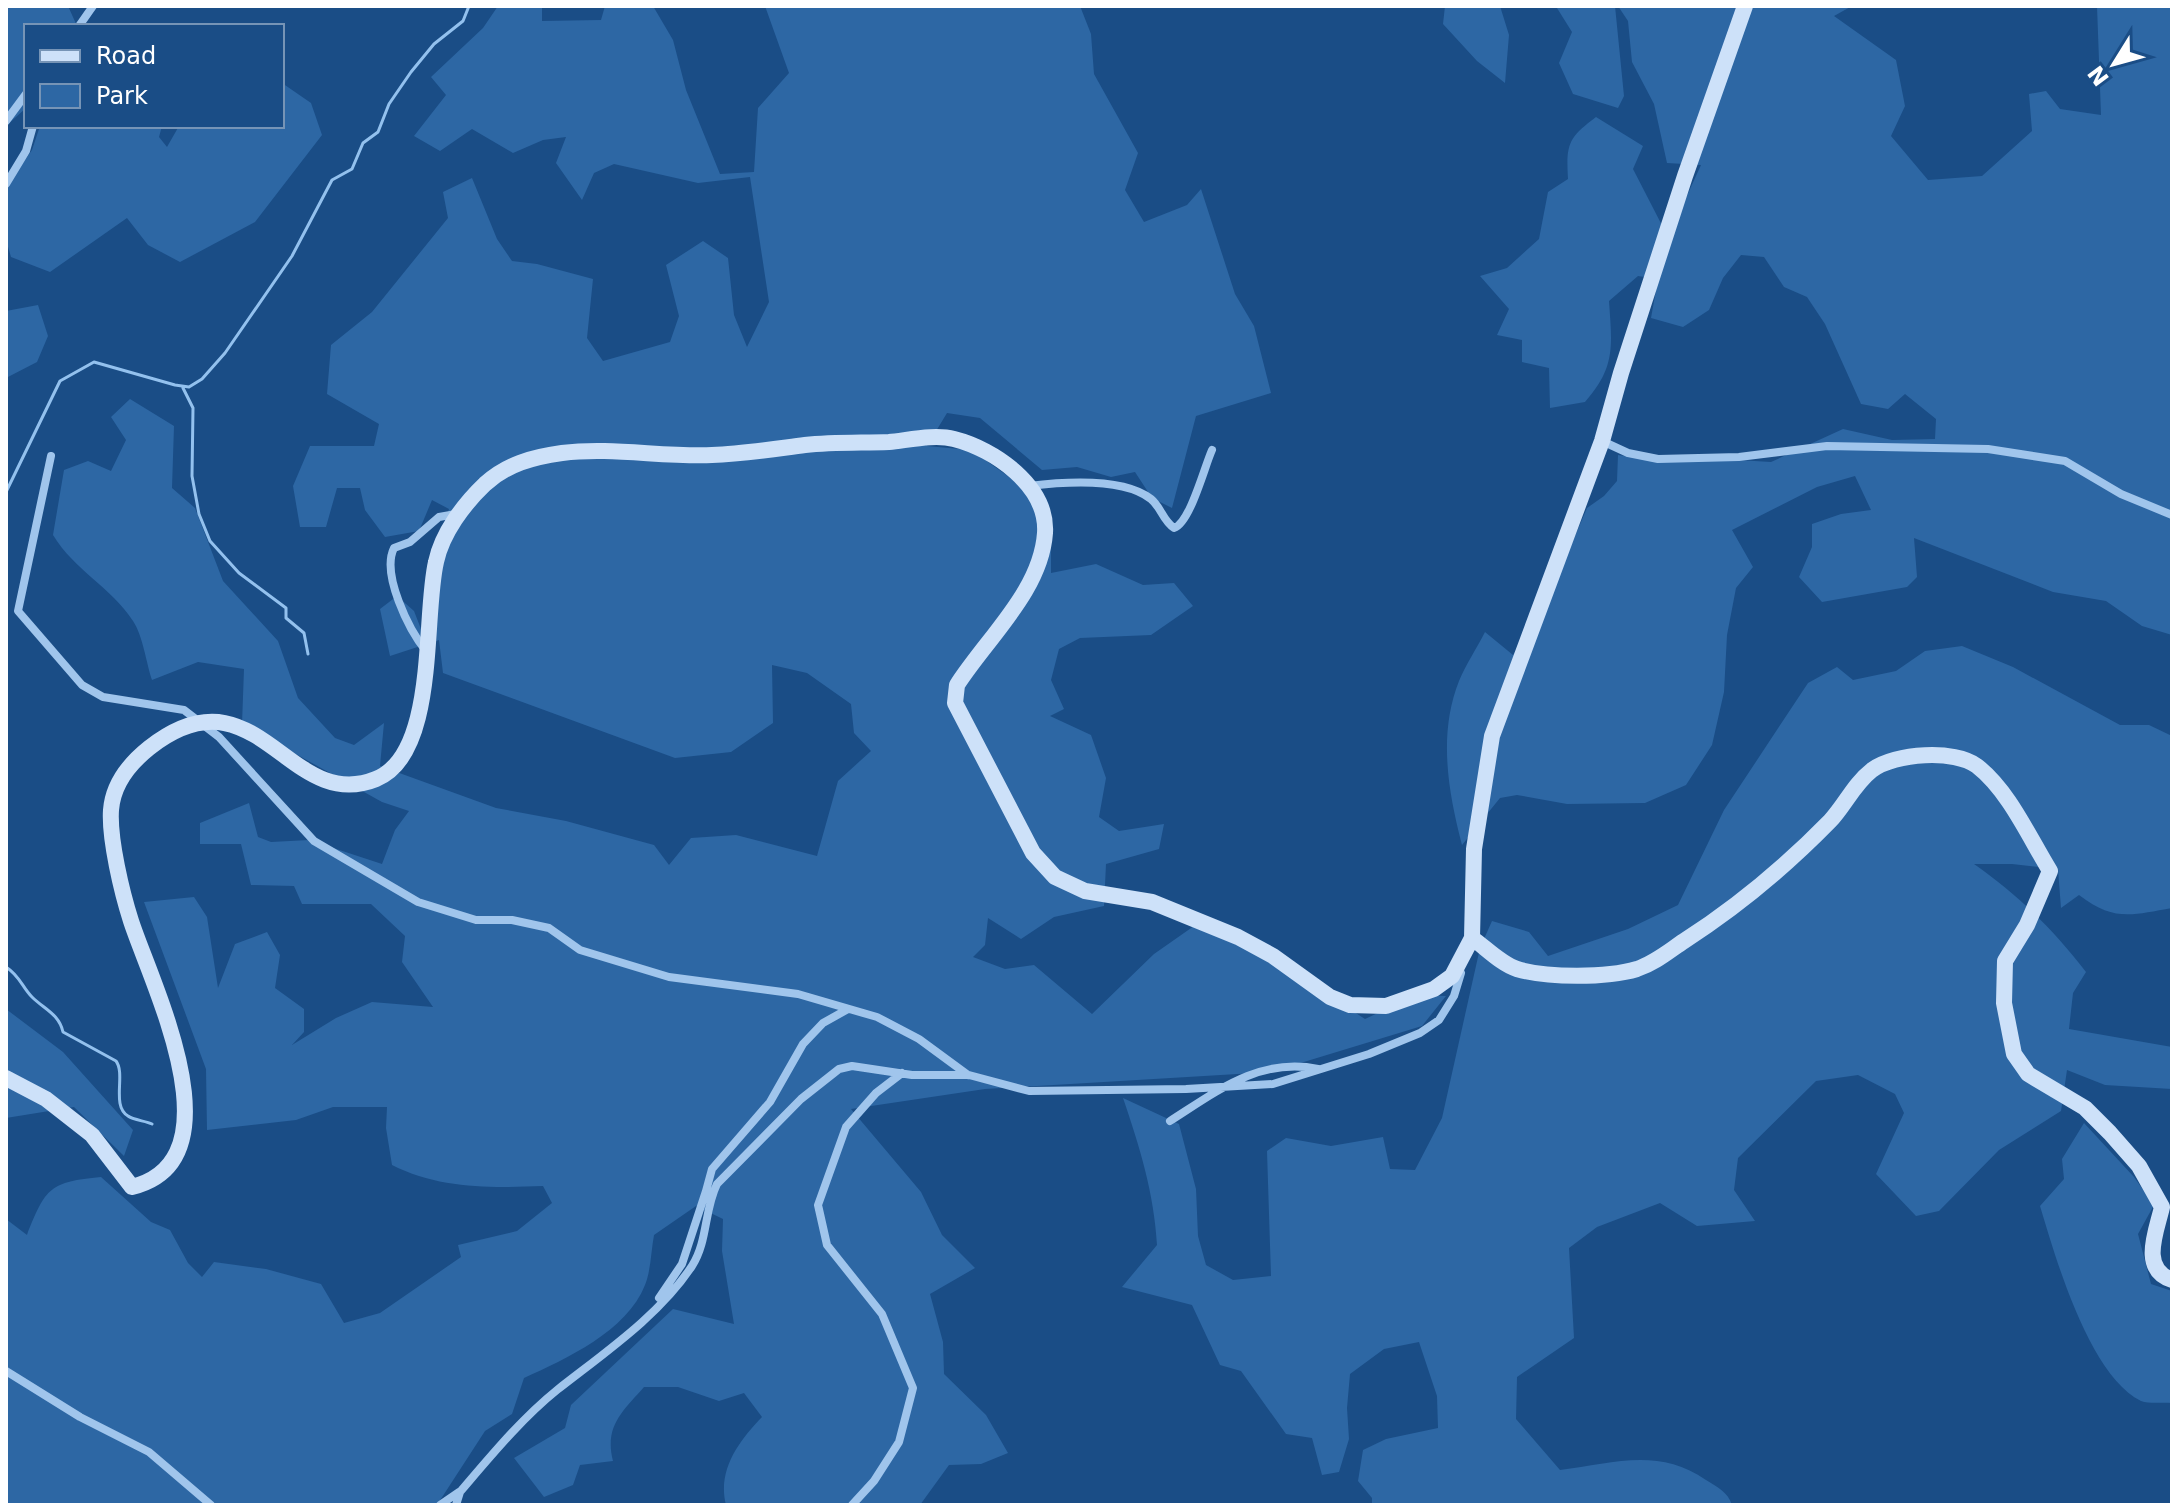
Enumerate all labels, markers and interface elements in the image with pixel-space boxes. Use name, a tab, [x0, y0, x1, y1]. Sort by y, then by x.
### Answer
legend	[24, 24, 284, 128]
north arrow	[2074, 24, 2154, 104]
text: Road	[96, 42, 156, 70]
text: N	[2083, 61, 2114, 91]
text: Park	[96, 82, 148, 110]

